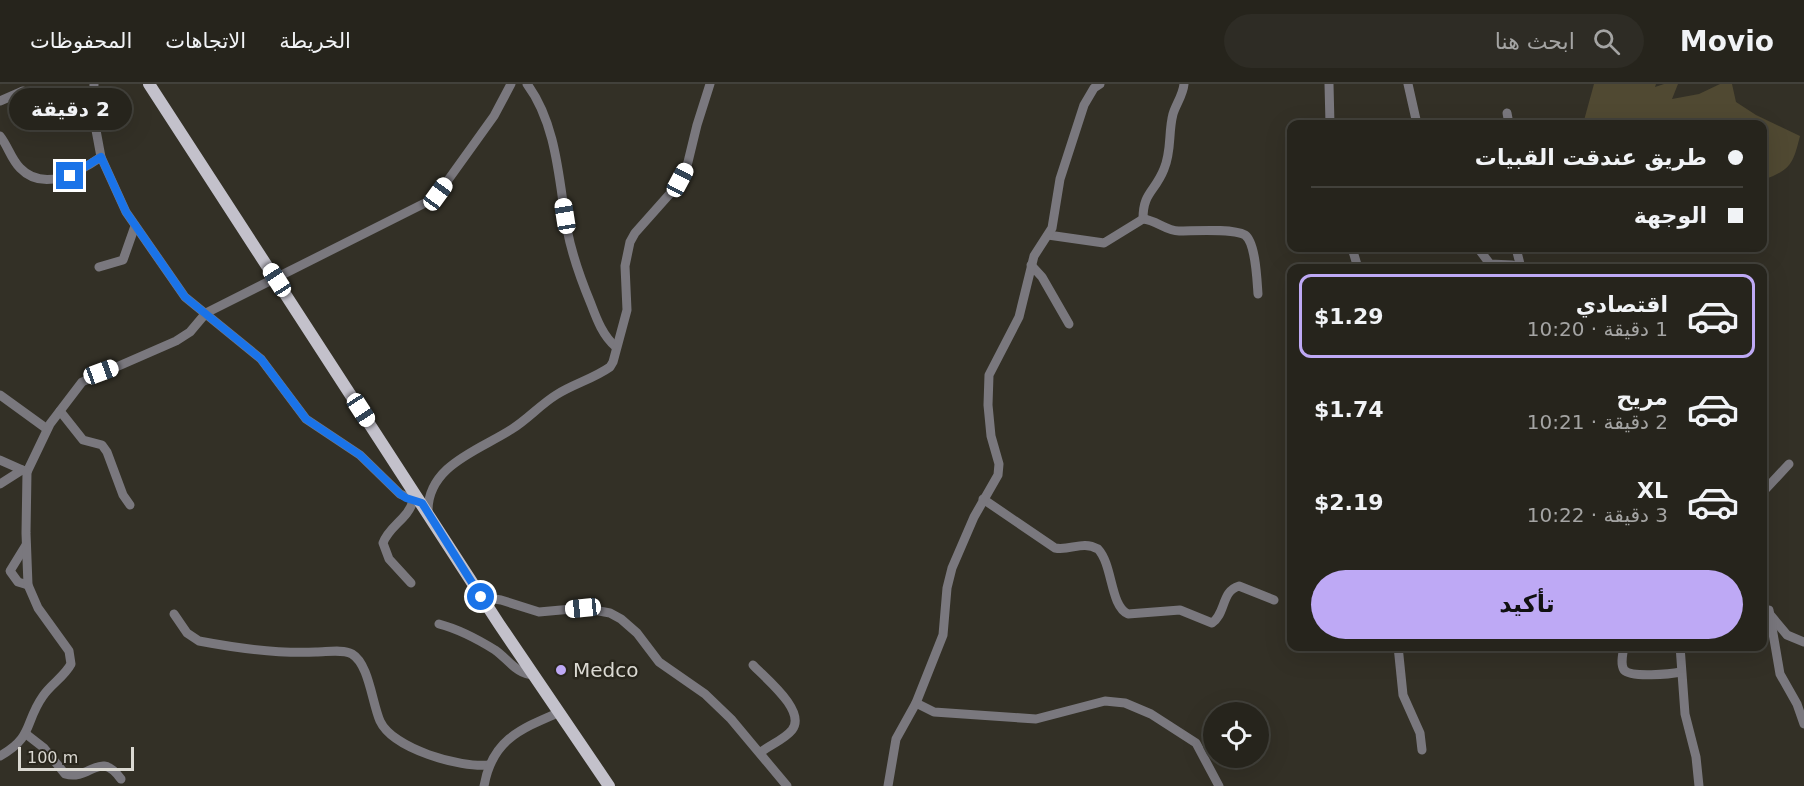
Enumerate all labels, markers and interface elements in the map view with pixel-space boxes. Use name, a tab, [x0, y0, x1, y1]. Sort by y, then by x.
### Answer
search box	[1224, 14, 1644, 68]
icon: search	[1590, 25, 1623, 58]
text: Movio	[1680, 25, 1774, 58]
text: المحفوظات	[30, 29, 132, 53]
text: الاتجاهات	[165, 29, 246, 53]
text: الخريطة	[279, 29, 351, 53]
text: ابحث هنا	[1495, 29, 1575, 54]
callout: 2 دقيقة	[8, 89, 132, 131]
text: 2 دقيقة	[31, 97, 110, 121]
text: طريق عندقت القبيات	[1475, 145, 1707, 170]
car	[664, 160, 696, 200]
route end	[56, 162, 83, 189]
car	[420, 174, 456, 214]
car	[553, 197, 577, 235]
text: الوجهة	[1634, 203, 1707, 228]
car	[260, 260, 294, 300]
icon: car	[1686, 289, 1740, 343]
text: اقتصادي	[1576, 292, 1668, 317]
text: $1.29	[1314, 304, 1384, 329]
text: 1 دقيقة · 10:20	[1527, 317, 1668, 341]
car	[81, 357, 121, 387]
icon: car	[1686, 382, 1740, 436]
text: مريح	[1617, 385, 1668, 410]
car	[344, 390, 378, 430]
text: $1.74	[1314, 397, 1384, 422]
text: 2 دقيقة · 10:21	[1527, 410, 1668, 434]
icon: car	[1686, 475, 1740, 529]
text: XL	[1637, 478, 1668, 503]
text: $2.19	[1314, 490, 1384, 515]
text: 3 دقيقة · 10:22	[1527, 503, 1668, 527]
button: تأكيد	[1311, 570, 1743, 639]
route start	[467, 583, 494, 610]
car	[564, 597, 602, 619]
place label: Medco	[573, 658, 639, 682]
marker: Medco	[554, 663, 568, 677]
map controls	[1203, 702, 1269, 768]
button: locate	[1203, 702, 1269, 768]
scale bar	[18, 744, 134, 772]
text: 100 m	[27, 748, 78, 767]

